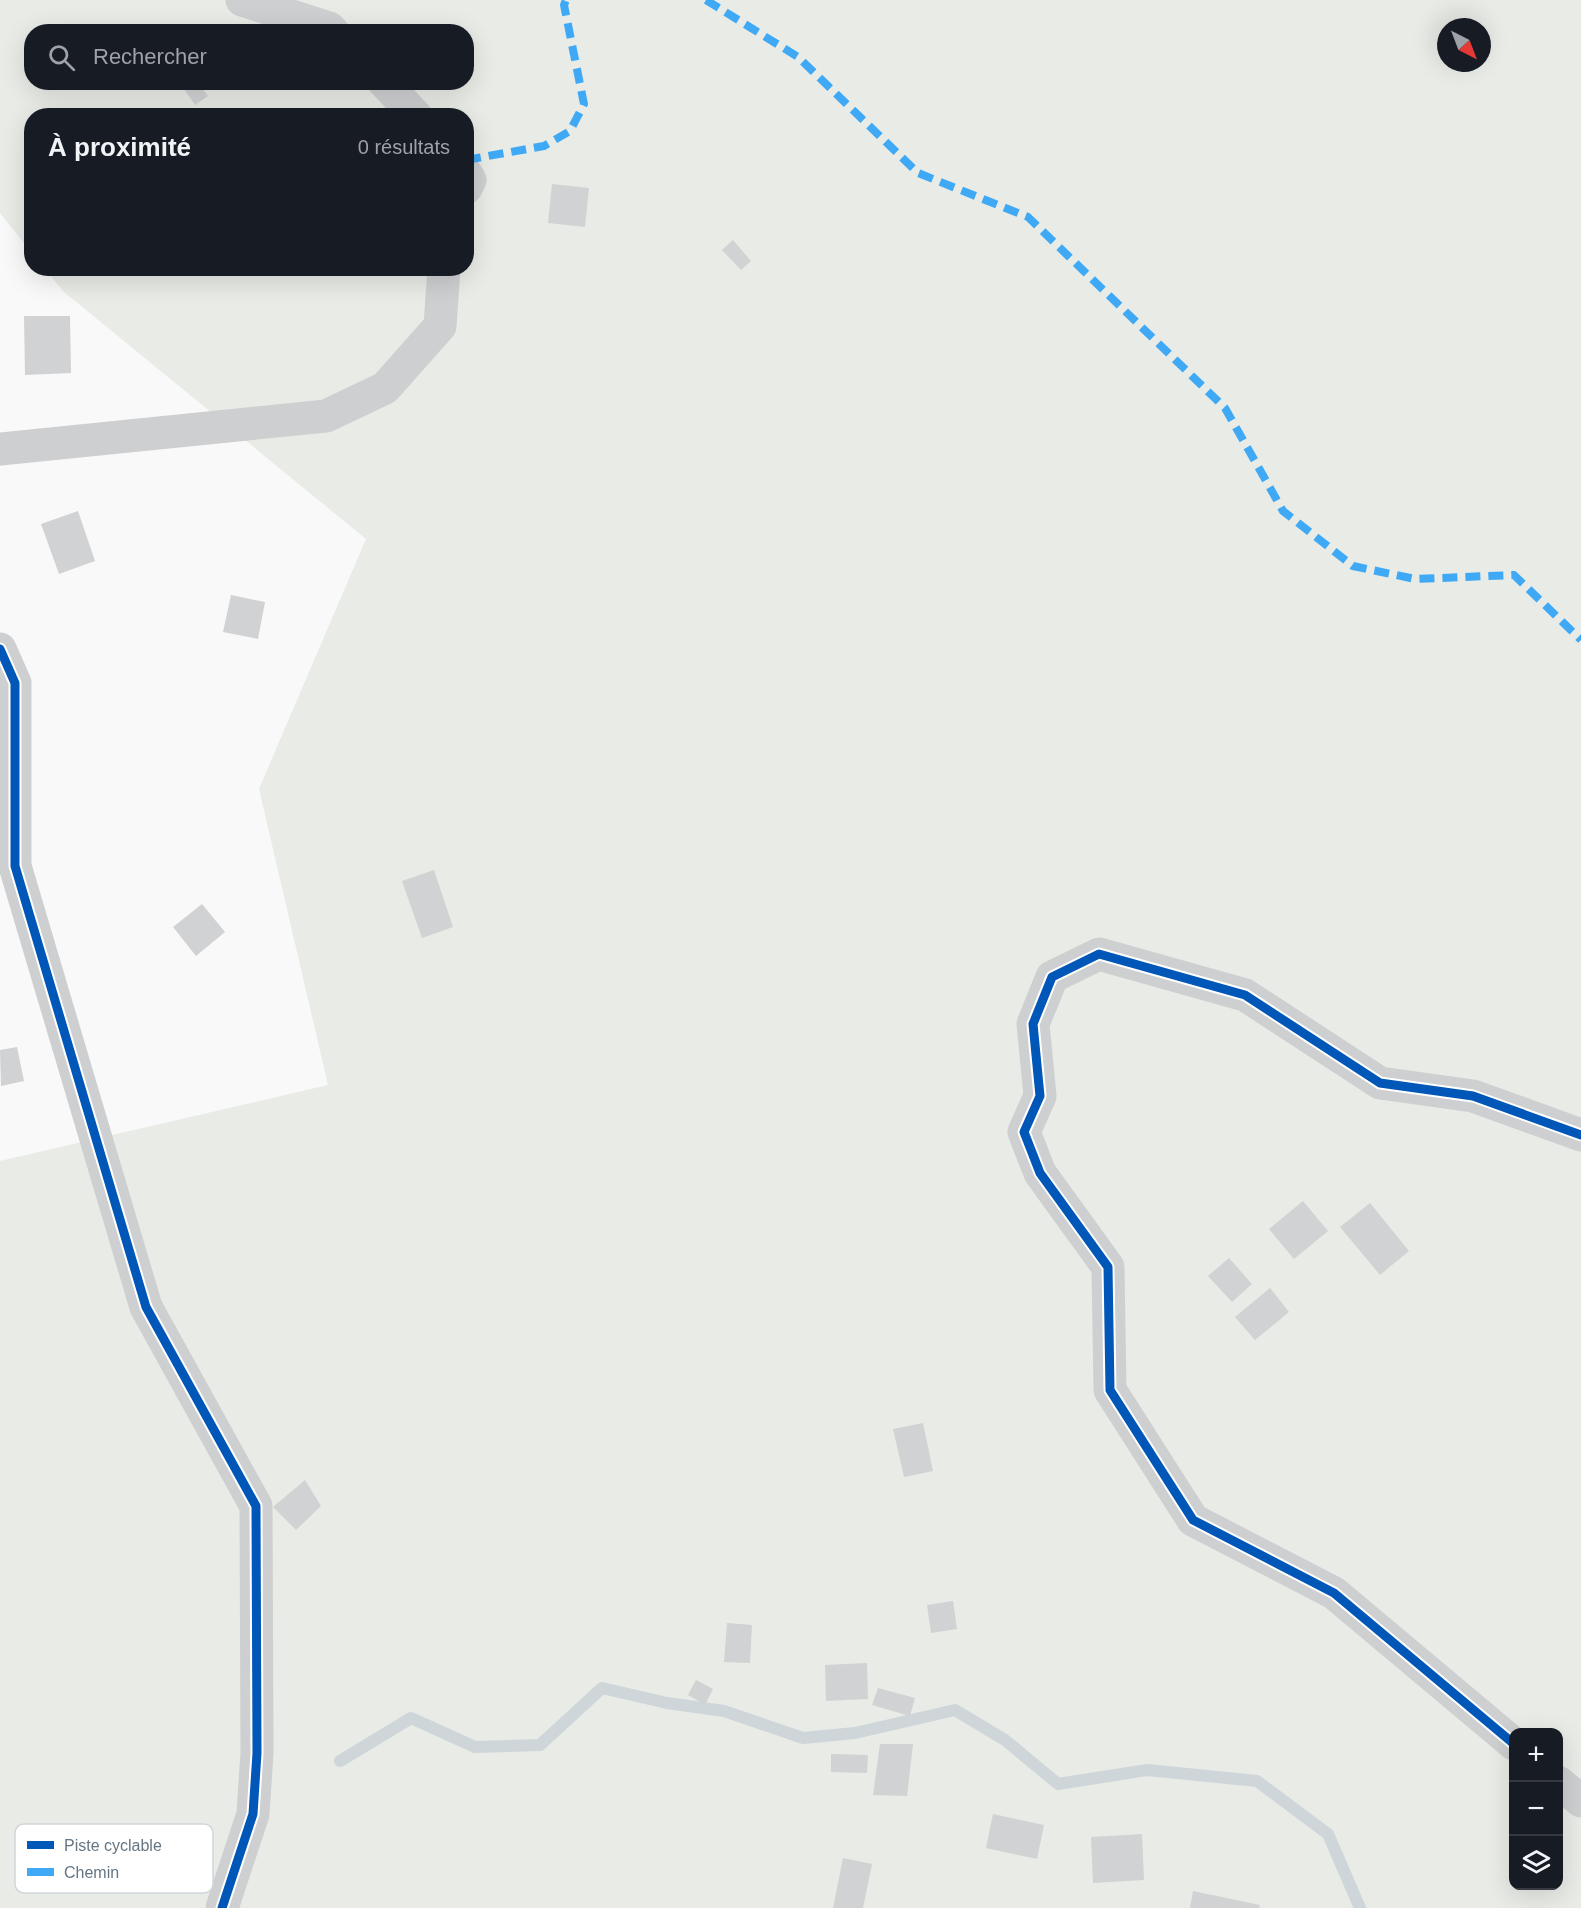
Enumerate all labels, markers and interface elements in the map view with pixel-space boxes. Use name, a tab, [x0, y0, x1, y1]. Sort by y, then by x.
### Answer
north arrow	[1437, 18, 1491, 72]
search box	[24, 24, 474, 90]
icon: search	[45, 41, 78, 74]
text: Rechercher	[93, 44, 207, 69]
text: À proximité	[48, 132, 191, 162]
text: 0 résultats	[358, 136, 450, 158]
map controls	[1509, 1728, 1563, 1890]
button: +	[1509, 1728, 1563, 1782]
button: −	[1509, 1782, 1563, 1836]
legend	[15, 1824, 213, 1893]
button: layers	[1509, 1836, 1563, 1890]
text: Piste cyclable	[64, 1837, 162, 1854]
text: Chemin	[64, 1864, 119, 1881]

